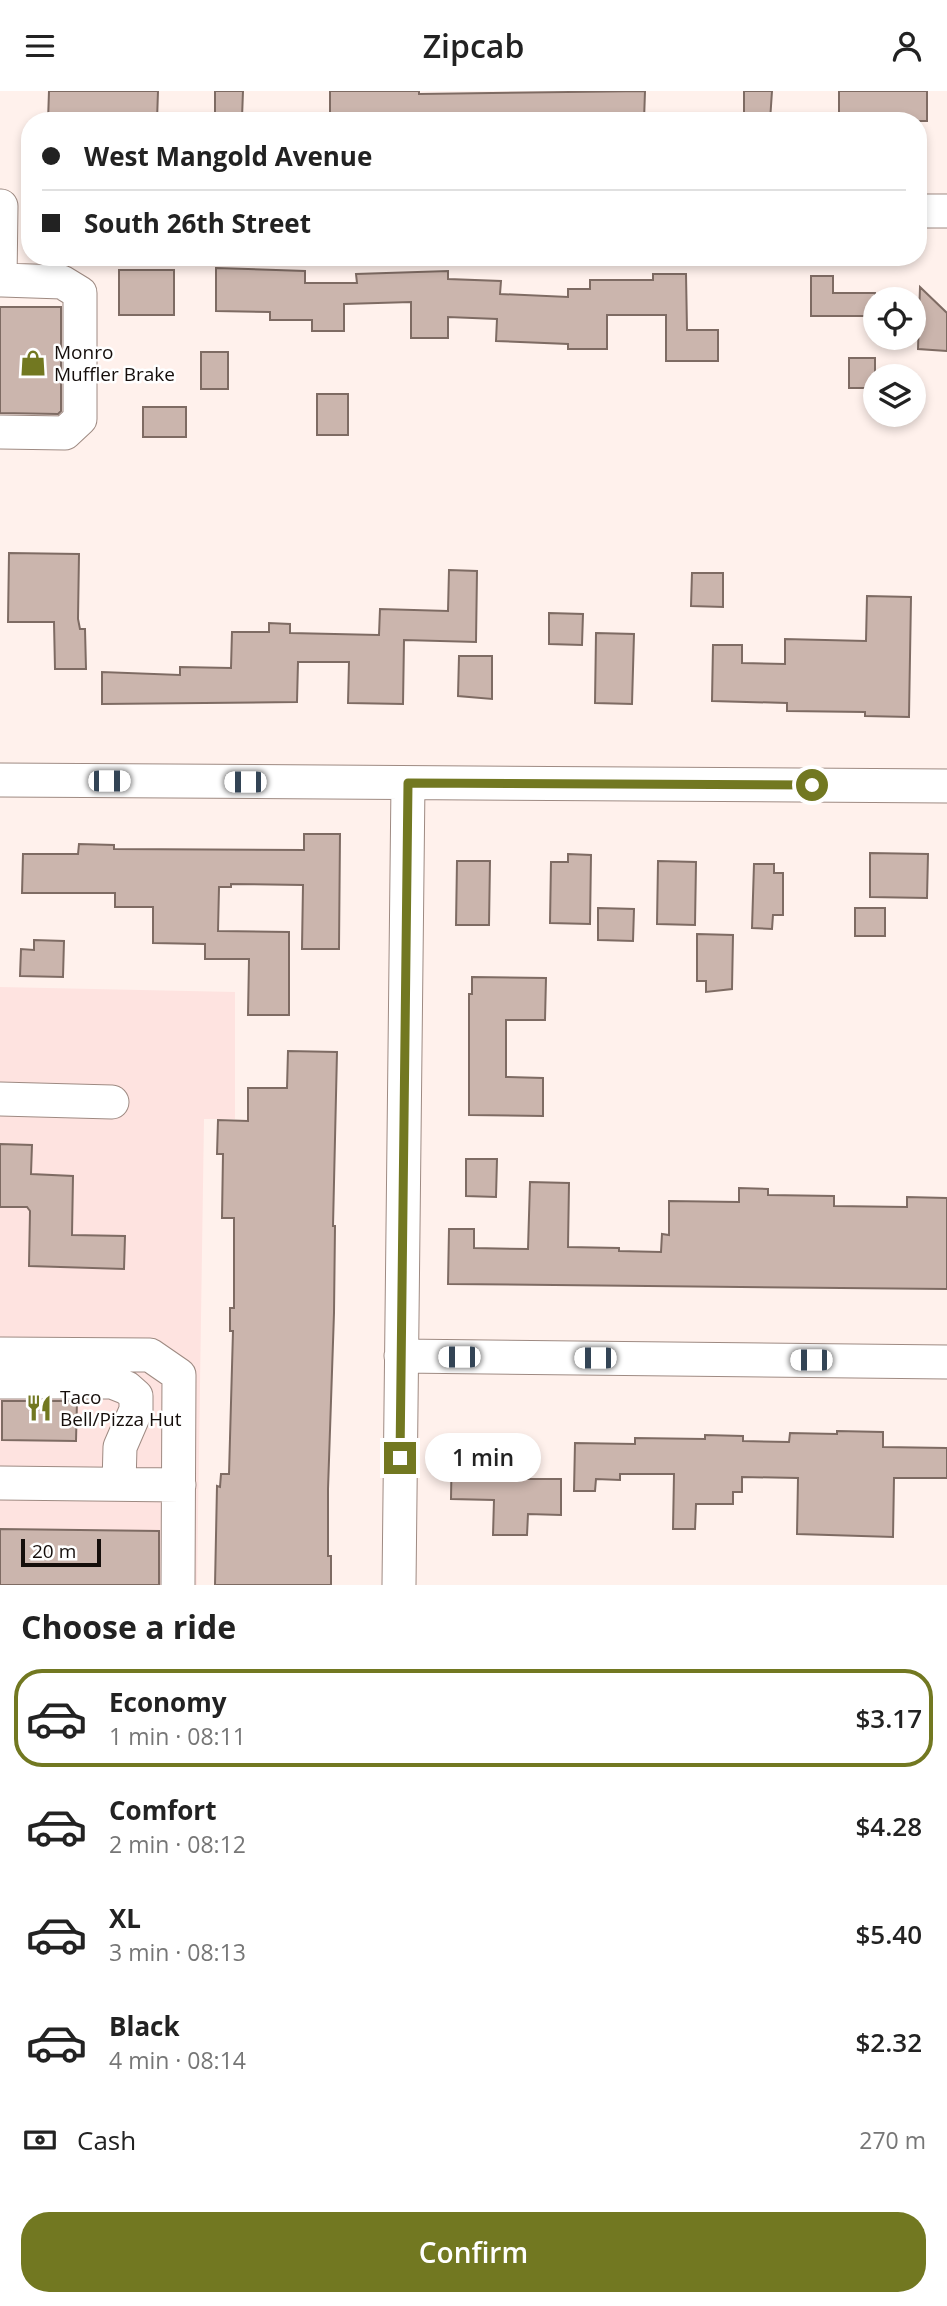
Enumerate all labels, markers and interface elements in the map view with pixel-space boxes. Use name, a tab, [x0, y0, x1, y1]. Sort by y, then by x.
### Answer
text: Zipcab	[423, 24, 524, 67]
icon: menu	[21, 27, 59, 65]
icon: person	[888, 27, 926, 65]
text: West Mangold Avenue	[84, 138, 372, 174]
text: South 26th Street	[84, 205, 311, 241]
map controls	[863, 287, 926, 427]
button: locate	[863, 287, 926, 350]
place label: Monro Muffler Brake	[54, 339, 175, 387]
shop icon: Monro Muffler Brake	[18, 348, 48, 378]
button: layers	[863, 364, 926, 427]
route start	[796, 769, 828, 801]
car	[89, 771, 131, 792]
car	[225, 772, 267, 793]
car	[439, 1347, 481, 1368]
car	[575, 1348, 617, 1369]
car	[791, 1350, 833, 1371]
place label: Taco Bell/Pizza Hut	[60, 1384, 182, 1432]
restaurant icon: Taco Bell/Pizza Hut	[24, 1393, 54, 1423]
callout: 1 min	[424, 1433, 540, 1483]
text: 1 min	[452, 1441, 514, 1473]
route end	[384, 1442, 416, 1474]
scale bar	[21, 1536, 102, 1568]
text: 20 m	[32, 1538, 76, 1564]
text: Choose a ride	[21, 1605, 236, 1648]
text: Economy	[109, 1684, 227, 1720]
icon: car	[25, 1687, 88, 1750]
text: $3.17	[855, 1700, 922, 1736]
text: 1 min · 08:11	[109, 1720, 246, 1752]
text: Comfort	[109, 1792, 216, 1828]
icon: car	[25, 1795, 88, 1858]
text: $4.28	[855, 1808, 922, 1844]
text: 2 min · 08:12	[109, 1828, 246, 1860]
text: XL	[109, 1900, 141, 1936]
icon: car	[25, 1903, 88, 1966]
text: $5.40	[855, 1916, 922, 1952]
text: 3 min · 08:13	[109, 1936, 246, 1968]
text: Black	[109, 2008, 180, 2044]
icon: car	[25, 2011, 88, 2074]
text: $2.32	[855, 2024, 922, 2060]
text: 4 min · 08:14	[109, 2044, 246, 2076]
icon: cash	[21, 2121, 59, 2159]
text: Cash	[77, 2122, 136, 2158]
text: 270 m	[859, 2124, 926, 2156]
button: Confirm	[21, 2212, 926, 2292]

